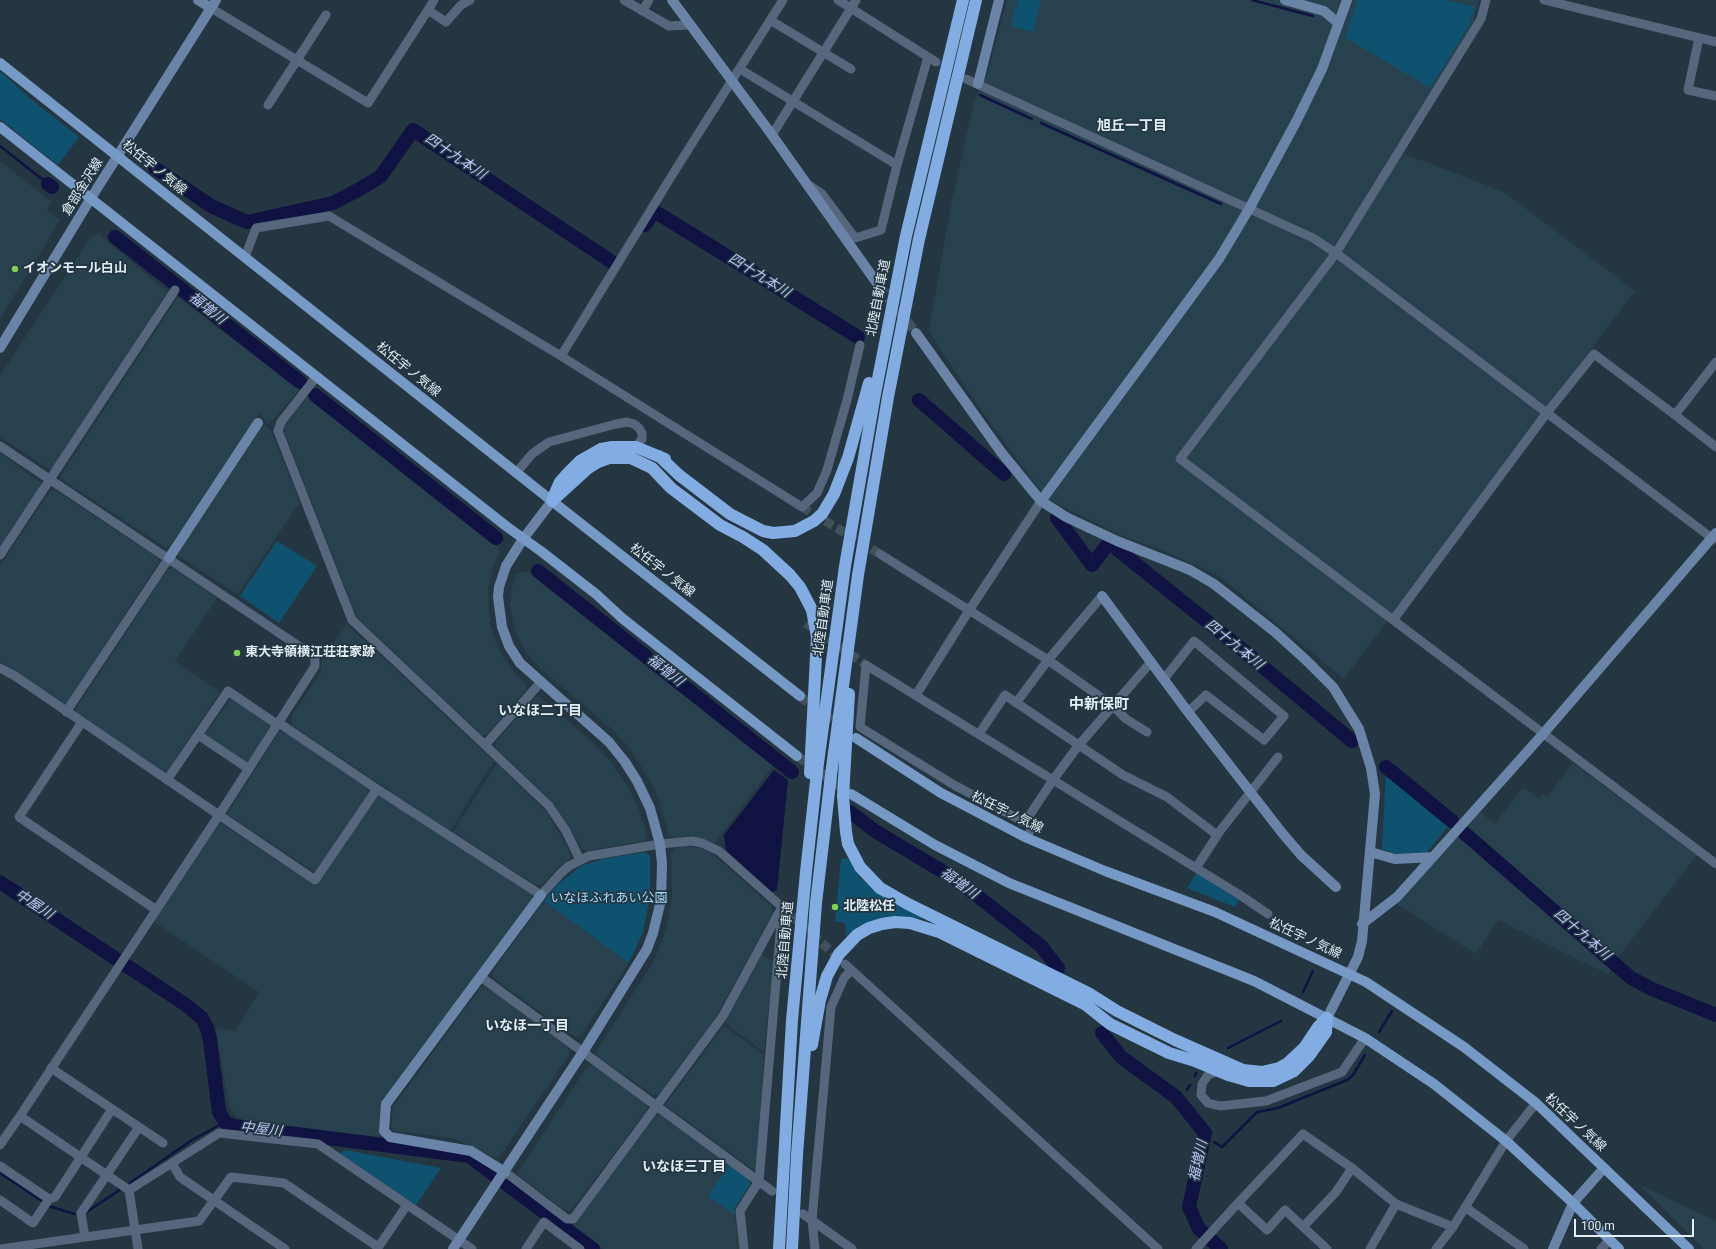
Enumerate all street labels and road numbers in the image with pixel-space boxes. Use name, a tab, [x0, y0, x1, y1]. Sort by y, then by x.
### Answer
street label: 松任宇ノ気線	[119, 137, 189, 199]
street label: 倉部金沢線	[59, 155, 107, 219]
street label: 北陸自動車道	[864, 258, 894, 338]
street label: 松任宇ノ気線	[373, 339, 443, 401]
street label: 松任宇ノ気線	[626, 541, 698, 601]
street label: 北陸自動車道	[811, 578, 837, 658]
street label: 松任宇ノ気線	[969, 789, 1045, 837]
street label: 北陸自動車道	[775, 900, 797, 980]
street label: 松任宇ノ気線	[1266, 915, 1344, 963]
street label: 松任宇ノ気線	[1541, 1091, 1609, 1155]

